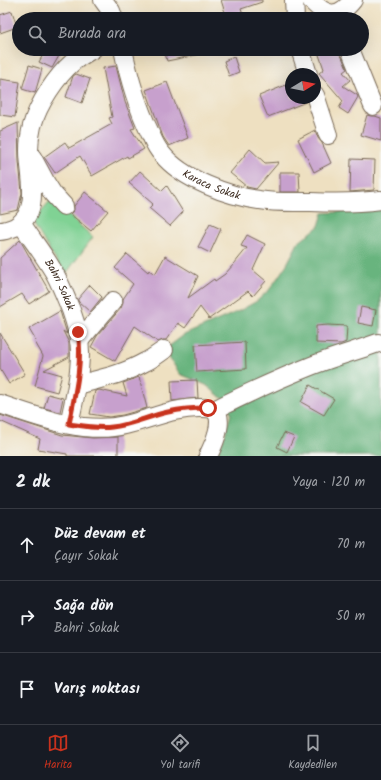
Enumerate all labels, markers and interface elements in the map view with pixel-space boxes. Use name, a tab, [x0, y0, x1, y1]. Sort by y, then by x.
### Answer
search box	[12, 12, 369, 56]
text: Burada ara	[58, 22, 126, 46]
icon: search	[26, 23, 48, 45]
north arrow	[285, 68, 321, 104]
street label: Karaca Sokak	[179, 165, 243, 205]
street label: Bahri Sokak	[39, 256, 80, 314]
route end	[69, 323, 87, 341]
route start	[199, 399, 217, 417]
text: 2 dk	[16, 469, 50, 496]
text: Yaya · 120 m	[292, 472, 365, 493]
text: Düz devam et	[54, 522, 146, 546]
icon: ahead	[16, 534, 38, 556]
text: 70 m	[337, 534, 365, 555]
text: Çayır Sokak	[54, 546, 118, 567]
text: Sağa dön	[54, 594, 114, 618]
icon: right	[16, 606, 38, 628]
text: 50 m	[336, 606, 365, 627]
text: Bahri Sokak	[54, 618, 119, 639]
text: Varış noktası	[54, 677, 140, 701]
icon: arrive	[16, 678, 38, 700]
tab: Harita	[44, 732, 72, 774]
tab: Yol tarifi	[160, 732, 200, 774]
tab: Kaydedilen	[288, 732, 337, 774]

